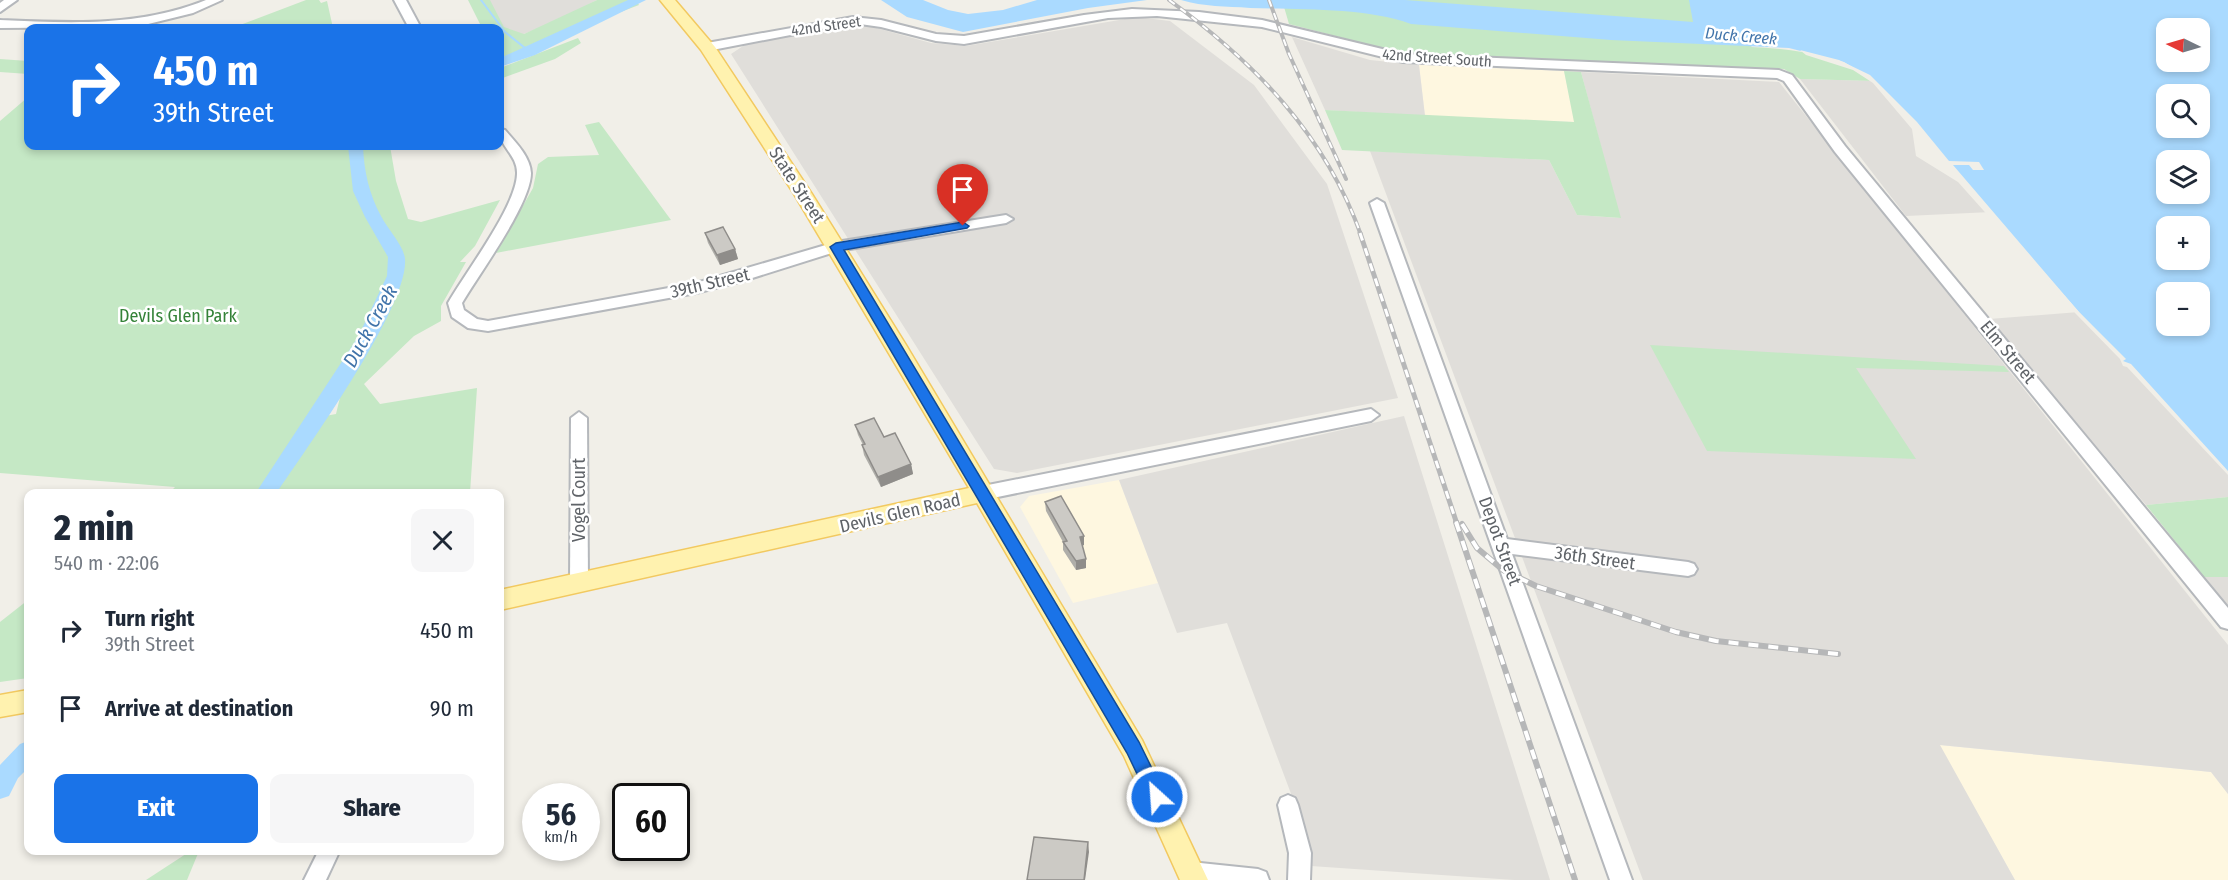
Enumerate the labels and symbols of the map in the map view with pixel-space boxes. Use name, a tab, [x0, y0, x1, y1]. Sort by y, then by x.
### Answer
street label: 42nd Street	[790, 12, 862, 40]
north arrow	[2156, 18, 2210, 72]
water label: Duck Creek	[1704, 23, 1778, 49]
street label: 42nd Street South	[1382, 45, 1492, 71]
street label: State Street	[764, 143, 830, 227]
pin	[937, 164, 988, 226]
street label: 39th Street	[668, 263, 752, 303]
water label: Duck Creek	[338, 281, 402, 371]
park label: Devils Glen Park	[119, 305, 238, 327]
street label: Elm Street	[1975, 316, 2041, 388]
street label: Vogel Court	[568, 458, 590, 542]
street label: Devils Glen Road	[837, 488, 963, 538]
street label: Depot Street	[1474, 494, 1526, 588]
street label: 36th Street	[1553, 541, 1637, 575]
position arrow	[1125, 765, 1189, 829]
speed limit sign: 60	[612, 783, 690, 861]

